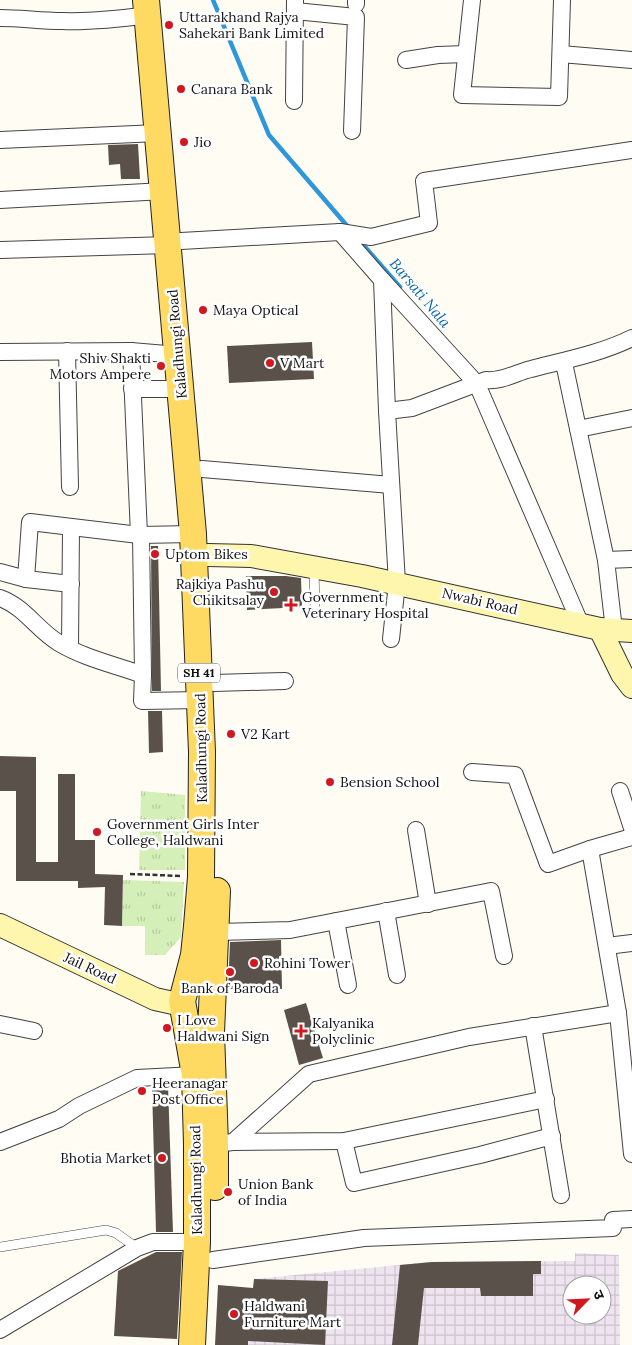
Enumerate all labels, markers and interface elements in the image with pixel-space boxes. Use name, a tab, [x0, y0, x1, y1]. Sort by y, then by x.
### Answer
place label: Uttarakhand Rajya Sahekari Bank Limited	[179, 8, 324, 42]
marker: Uttarakhand Rajya Sahekari Bank Limited	[163, 19, 175, 31]
place label: Canara Bank	[191, 80, 273, 98]
marker: Canara Bank	[175, 83, 187, 95]
place label: Jio	[193, 133, 211, 151]
marker: Jio	[178, 136, 190, 148]
water label: Barsati Nala	[386, 254, 455, 332]
street label: Kaladhungi Road	[163, 289, 191, 399]
place label: Maya Optical	[213, 301, 299, 319]
marker: Maya Optical	[197, 304, 209, 316]
place label: Shiv Shakti Motors Ampere	[49, 349, 151, 383]
place label: V Mart	[279, 354, 325, 372]
marker: V Mart	[264, 357, 276, 369]
marker: Shiv Shakti Motors Ampere	[155, 360, 167, 372]
place label: Uptom Bikes	[165, 545, 248, 563]
marker: Uptom Bikes	[149, 548, 161, 560]
place label: Rajkiya Pashu Chikitsalay	[176, 575, 265, 609]
street label: Nwabi Road	[440, 584, 520, 618]
marker: Rajkiya Pashu Chikitsalay	[268, 586, 280, 598]
place label: Government Veterinary Hospital	[301, 588, 429, 622]
marker: Government Veterinary Hospital	[284, 598, 298, 612]
road number: SH 41	[178, 664, 220, 682]
street label: Kaladhungi Road	[191, 693, 211, 803]
place label: V2 Kart	[240, 725, 290, 743]
marker: V2 Kart	[225, 728, 237, 740]
place label: Bension School	[340, 773, 440, 791]
marker: Bension School	[324, 776, 336, 788]
place label: Government Girls Inter College, Haldwani	[107, 815, 259, 849]
marker: Government Girls Inter College, Haldwani	[91, 826, 103, 838]
street label: Jail Road	[60, 948, 119, 988]
place label: Rohini Tower	[264, 954, 350, 972]
marker: Rohini Tower	[248, 957, 260, 969]
marker: Bank of Baroda	[224, 966, 236, 978]
place label: Bank of Baroda	[181, 979, 279, 997]
place label: I Love Haldwani Sign	[177, 1011, 270, 1045]
place label: Kalyanika Polyclinic	[312, 1014, 375, 1048]
marker: I Love Haldwani Sign	[161, 1022, 173, 1034]
marker: Kalyanika Polyclinic	[294, 1024, 308, 1038]
place label: Heeranagar Post Office	[152, 1074, 228, 1108]
marker: Heeranagar Post Office	[136, 1085, 148, 1097]
street label: Kaladhungi Road	[186, 1125, 206, 1235]
place label: Bhotia Market	[60, 1149, 153, 1167]
marker: Bhotia Market	[156, 1152, 168, 1164]
place label: Union Bank of India	[238, 1175, 314, 1209]
marker: Union Bank of India	[222, 1186, 234, 1198]
north arrow	[562, 1275, 612, 1325]
text: उ	[589, 1287, 609, 1303]
place label: Haldwani Furniture Mart	[244, 1297, 342, 1331]
marker: Haldwani Furniture Mart	[228, 1308, 240, 1320]

